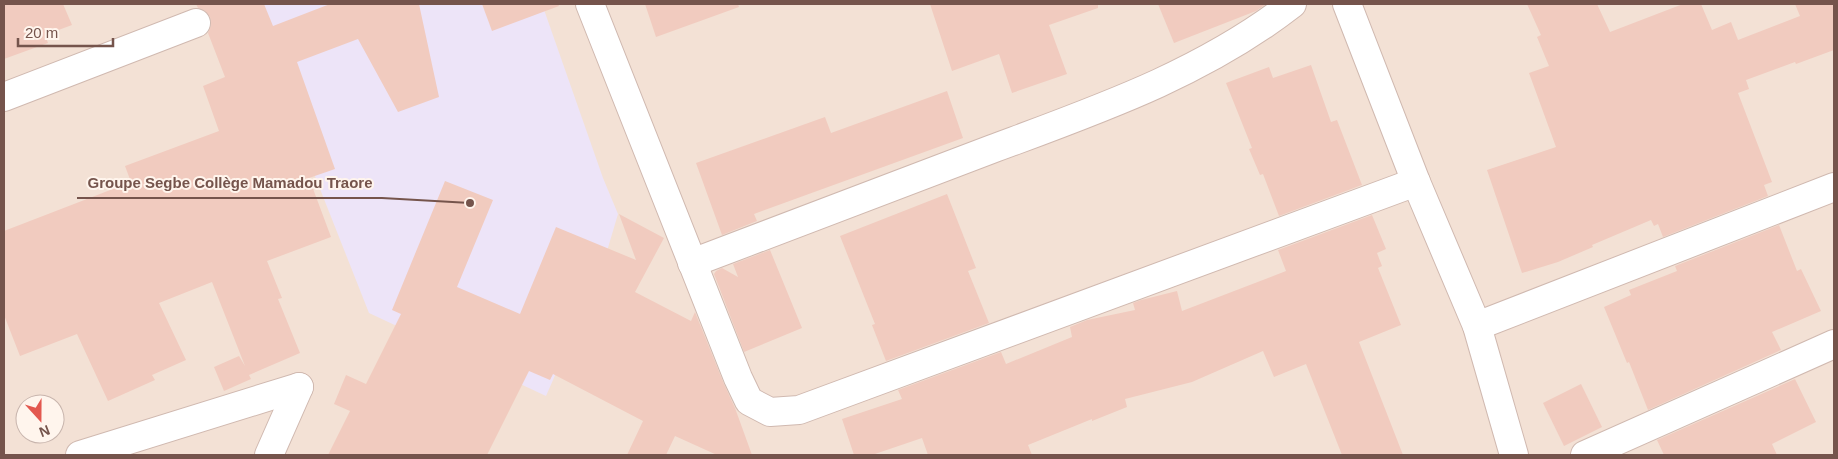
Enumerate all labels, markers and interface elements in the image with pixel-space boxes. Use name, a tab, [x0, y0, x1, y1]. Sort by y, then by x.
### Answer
scale bar	[18, 15, 112, 47]
text: 20 m	[25, 24, 58, 41]
callout: Groupe Segbe Collège Mamadou Traore	[77, 168, 382, 198]
text: Groupe Segbe Collège Mamadou Traore	[87, 174, 373, 191]
north arrow	[15, 394, 65, 444]
text: N	[37, 422, 52, 440]

